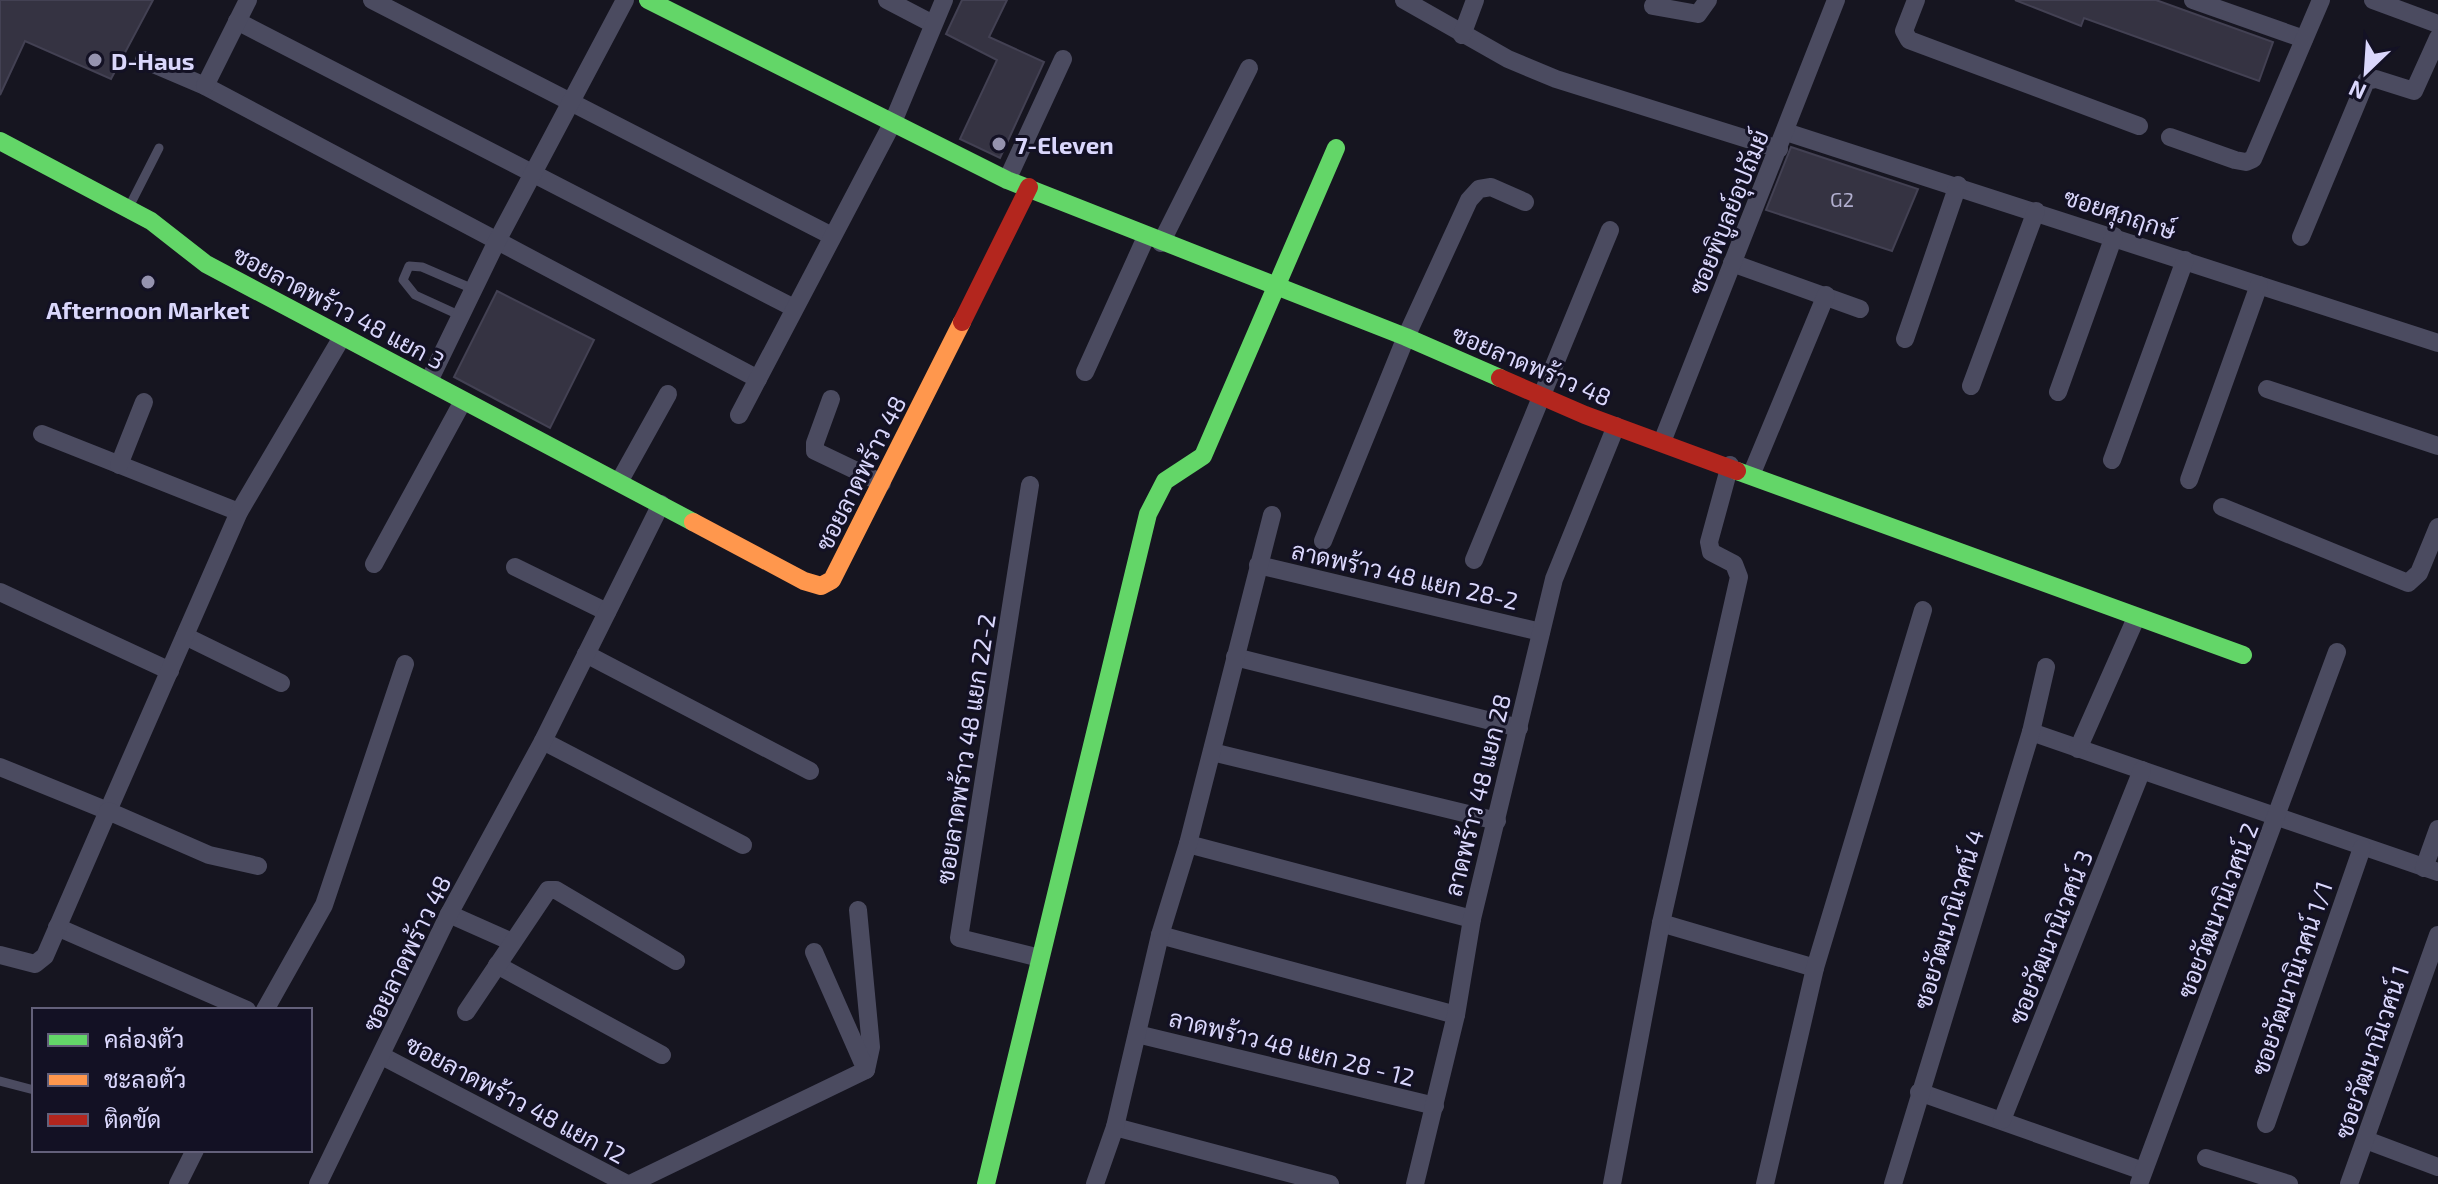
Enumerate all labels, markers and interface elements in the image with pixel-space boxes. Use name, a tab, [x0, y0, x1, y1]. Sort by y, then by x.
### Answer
north arrow	[2326, 32, 2406, 112]
place label: D-Haus	[111, 46, 195, 75]
marker: D-Haus	[86, 51, 104, 69]
text: N	[2344, 76, 2370, 106]
street label: ซอยพิบูลย์อุปถัมย์	[1682, 125, 1778, 300]
place label: 7-Eleven	[1015, 130, 1114, 159]
marker: 7-Eleven	[990, 135, 1008, 153]
street label: ซอยศุภฤกษ์	[2059, 181, 2180, 248]
house number: G2	[1830, 187, 1854, 211]
street label: ซอยลาดพร้าว 48 แยก 3	[228, 239, 450, 375]
marker: Afternoon Market	[139, 273, 157, 291]
place label: Afternoon Market	[46, 295, 250, 324]
street label: ซอยลาดพร้าว 48	[1448, 318, 1616, 412]
street label: ซอยลาดพร้าว 48	[809, 391, 911, 555]
street label: ลาดพร้าว 48 แยก 28-2	[1289, 535, 1521, 615]
street label: ซอยลาดพร้าว 48 แยก 22-2	[929, 612, 1001, 886]
street label: ลาดพร้าว 48 แยก 28	[1438, 691, 1516, 899]
street label: ซอยวัฒนานิเวศน์ 2	[2170, 818, 2264, 1002]
street label: ซอยวัฒนานิเวศน์ 4	[1907, 826, 1989, 1012]
street label: ซอยวัฒนานิเวศน์ 3	[2002, 846, 2098, 1028]
street label: ซอยลาดพร้าว 48	[356, 870, 456, 1036]
street label: ซอยวัฒนานิเวศน์ 1/1	[2244, 877, 2338, 1079]
street label: ซอยวัฒนานิเวศน์ 1	[2328, 962, 2414, 1142]
street label: ลาดพร้าว 48 แยก 28 - 12	[1166, 1002, 1418, 1092]
legend	[32, 1008, 312, 1152]
text: คล่องตัว	[104, 1024, 184, 1053]
street label: ซอยลาดพร้าว 48 แยก 12	[401, 1029, 631, 1169]
text: ชะลอตัว	[104, 1064, 186, 1093]
text: ติดขัด	[104, 1104, 161, 1133]

